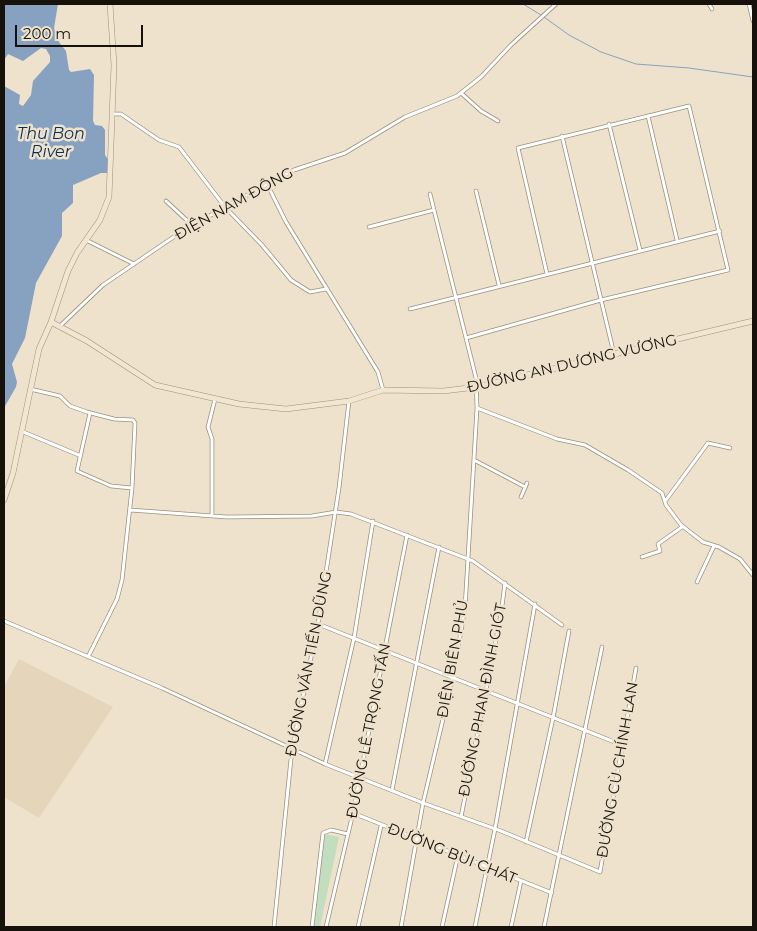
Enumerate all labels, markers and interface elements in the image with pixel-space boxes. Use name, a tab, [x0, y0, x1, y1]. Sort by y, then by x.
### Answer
scale bar	[18, 15, 145, 47]
text: 200 m	[23, 24, 71, 43]
water label: Thu Bon River	[17, 124, 85, 162]
street label: ĐIỆN NAM ĐÔNG	[171, 164, 297, 244]
street label: ĐƯỜNG AN DƯƠNG VƯƠNG	[465, 331, 679, 397]
street label: ĐƯỜNG VĂN TIẾN DŨNG	[282, 570, 336, 758]
street label: ĐIỆN BIÊN PHỦ	[434, 598, 472, 720]
street label: ĐƯỜNG PHAN ĐÌNH GIÓT	[455, 602, 511, 798]
street label: ĐƯỜNG LÊ TRỌNG TẤN	[343, 642, 395, 820]
street label: ĐƯỜNG CÙ CHÍNH LAN	[594, 680, 642, 860]
street label: ĐƯỜNG BÙI CHÁT	[385, 820, 519, 888]

